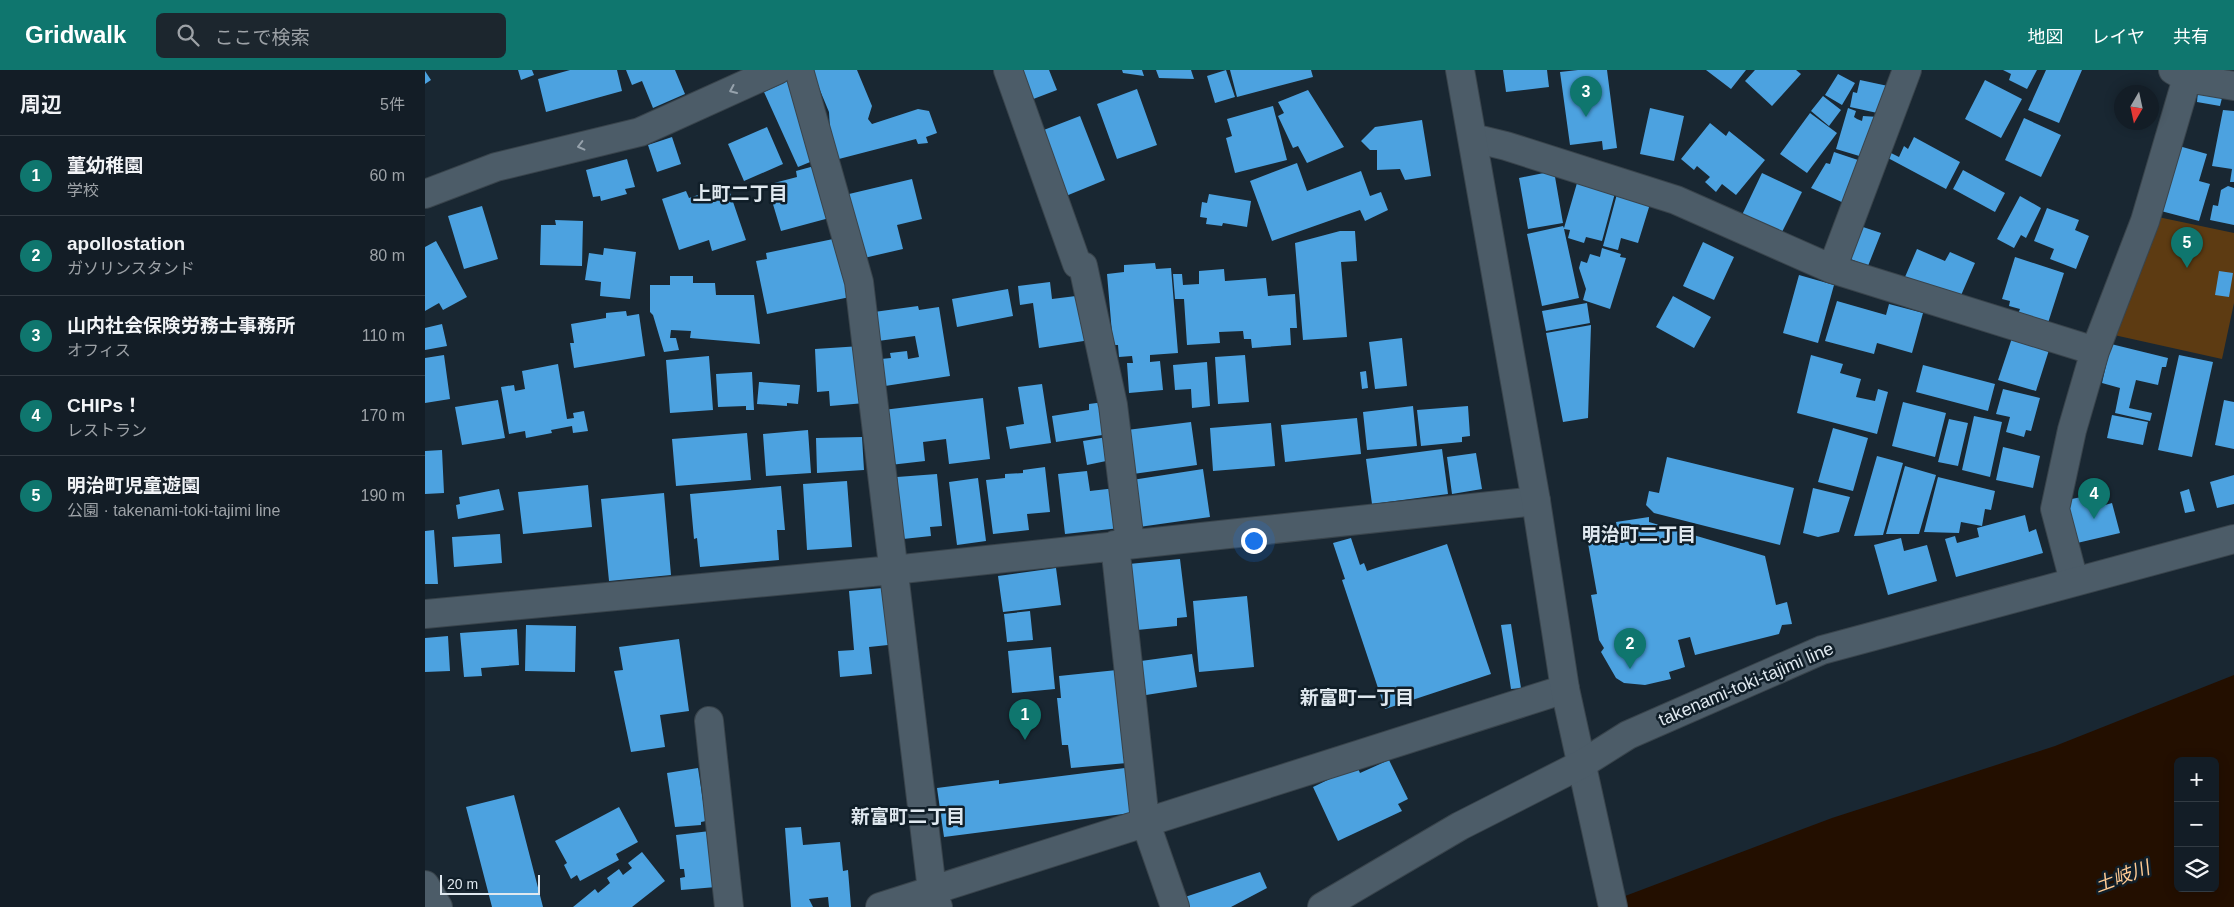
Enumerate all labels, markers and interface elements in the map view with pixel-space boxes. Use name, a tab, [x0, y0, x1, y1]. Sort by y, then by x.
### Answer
search box	[156, 13, 506, 58]
text: Gridwalk	[25, 21, 126, 48]
icon: search	[174, 21, 202, 49]
text: ここで検索	[214, 27, 309, 48]
text: 地図	[2028, 27, 2064, 47]
text: レイヤ	[2092, 27, 2145, 47]
text: 共有	[2173, 27, 2209, 47]
pin: 3	[1570, 76, 1602, 117]
one-way arrow	[729, 84, 738, 94]
north arrow	[2114, 85, 2159, 130]
text: 周辺	[20, 93, 62, 116]
text: 5件	[380, 96, 405, 113]
one-way arrow	[576, 140, 585, 151]
text: 菫幼稚園	[67, 155, 143, 176]
text: 1	[32, 167, 40, 184]
text: 60 m	[369, 167, 405, 184]
text: 学校	[67, 182, 99, 199]
district label: 上町二丁目	[692, 183, 788, 204]
pin: 5	[2171, 227, 2203, 268]
text: apollostation	[67, 233, 185, 254]
text: 2	[32, 247, 40, 264]
text: 80 m	[369, 247, 405, 264]
text: ガソリンスタンド	[67, 260, 195, 277]
text: 山内社会保険労務士事務所	[67, 315, 295, 336]
text: 3	[32, 327, 40, 344]
text: 110 m	[362, 327, 405, 344]
text: オフィス	[67, 342, 131, 359]
text: CHIPs！	[67, 395, 142, 416]
text: 4	[32, 407, 40, 424]
text: 170 m	[361, 407, 405, 424]
text: レストラン	[67, 422, 147, 439]
text: 明治町児童遊園	[67, 475, 200, 496]
pin: 4	[2078, 478, 2110, 519]
text: 5	[32, 487, 40, 504]
text: 190 m	[361, 487, 405, 504]
text: 公園 · takenami-toki-tajimi line	[67, 502, 280, 519]
district label: 明治町二丁目	[1582, 524, 1696, 545]
your location	[1241, 528, 1267, 554]
pin: 2	[1614, 628, 1646, 669]
street label: takenami-toki-tajimi line	[1656, 638, 1836, 730]
district label: 新富町一丁目	[1300, 687, 1414, 708]
pin: 1	[1009, 699, 1041, 740]
map controls	[2174, 757, 2219, 892]
button: +	[2174, 757, 2219, 802]
button: −	[2174, 802, 2219, 847]
district label: 新富町二丁目	[851, 806, 965, 827]
button: layers	[2174, 847, 2219, 892]
water label: 土岐川	[2092, 856, 2154, 896]
scale bar	[440, 872, 540, 895]
text: 20 m	[447, 876, 478, 892]

